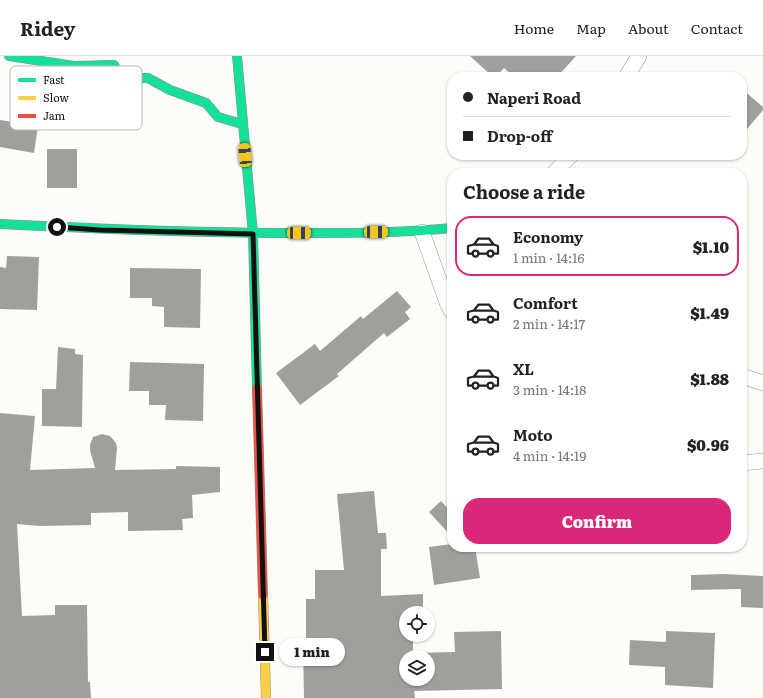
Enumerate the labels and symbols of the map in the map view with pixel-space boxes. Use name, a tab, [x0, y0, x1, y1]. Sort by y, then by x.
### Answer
legend	[10, 66, 142, 130]
text: Fast	[43, 71, 65, 87]
text: Slow	[43, 89, 69, 105]
text: Jam	[43, 107, 66, 123]
car	[238, 143, 252, 167]
route start	[48, 218, 66, 236]
car	[364, 226, 388, 238]
car	[287, 227, 311, 239]
callout: 1 min	[279, 638, 345, 666]
route end	[256, 643, 274, 661]

